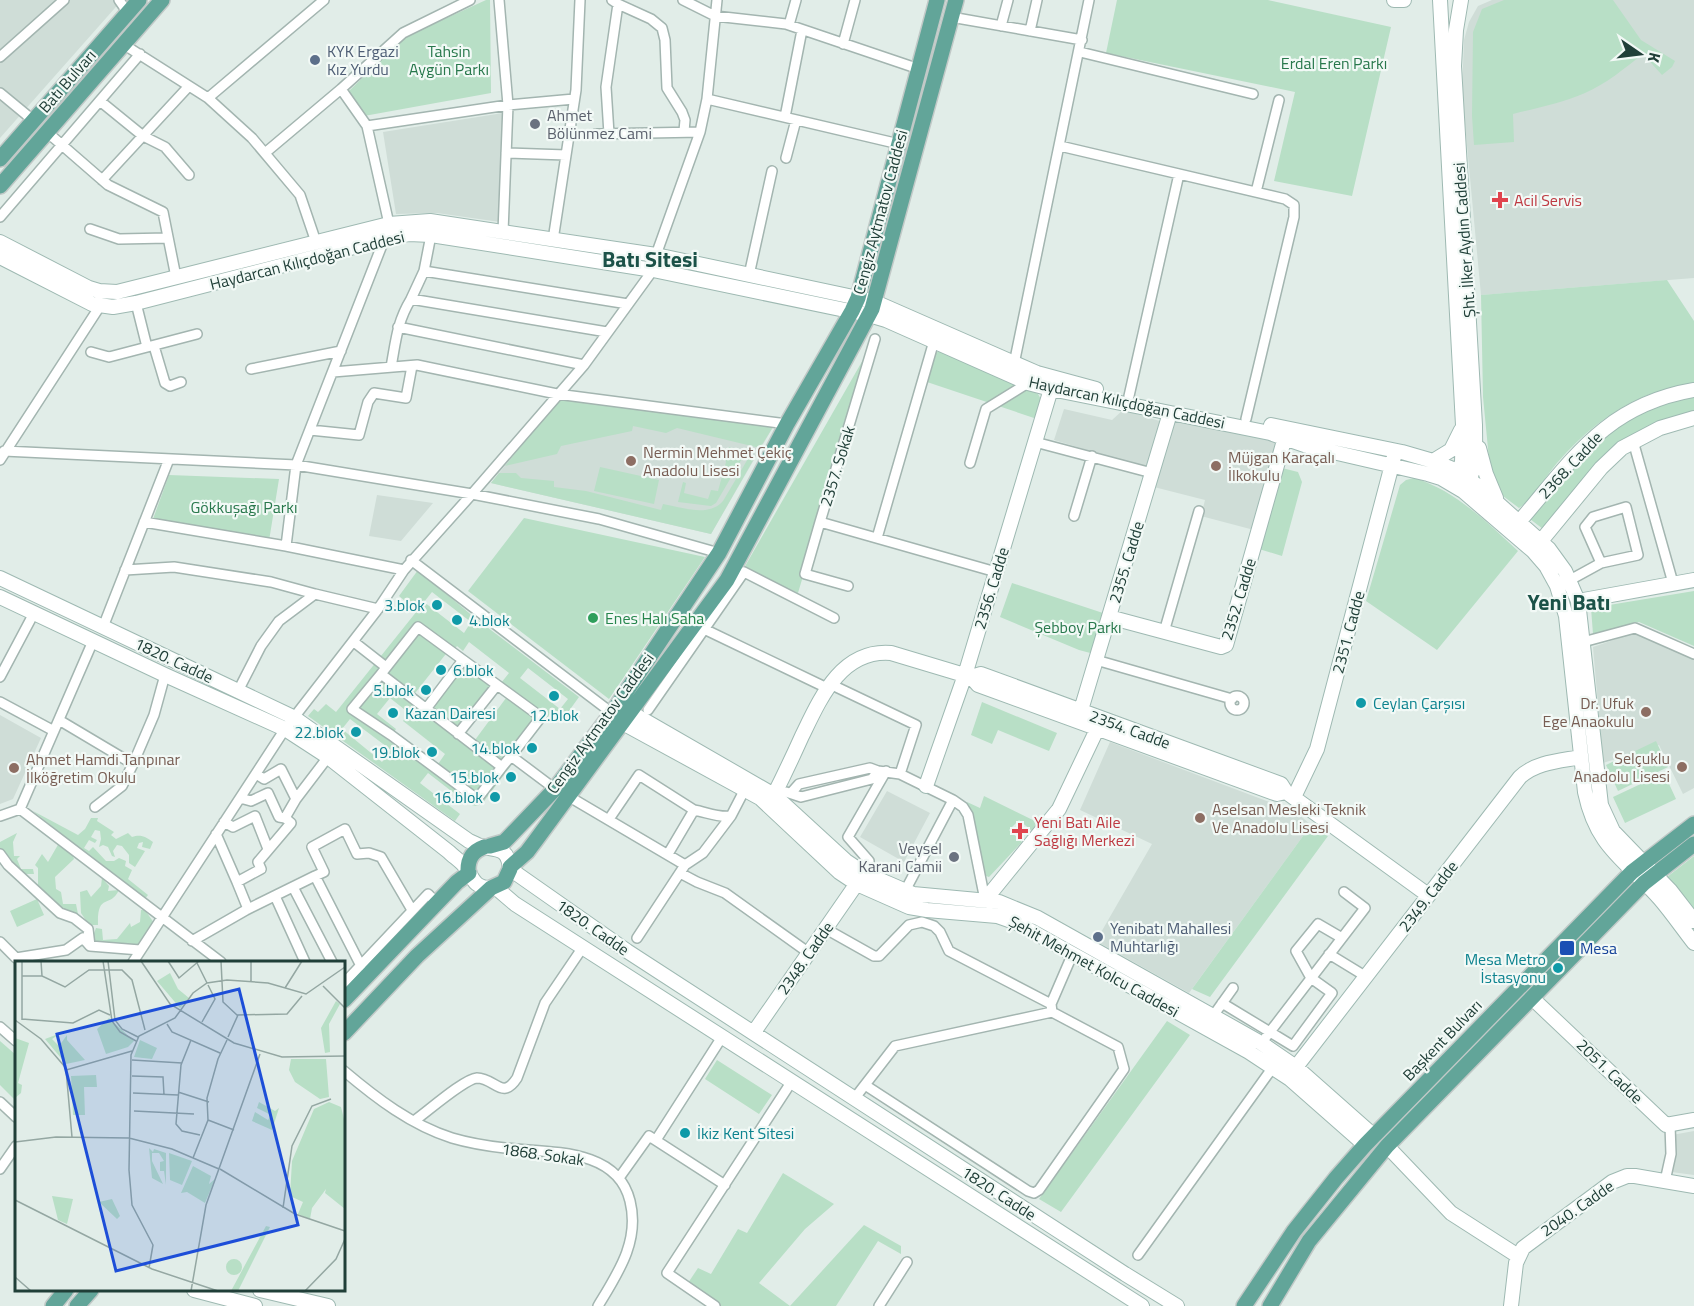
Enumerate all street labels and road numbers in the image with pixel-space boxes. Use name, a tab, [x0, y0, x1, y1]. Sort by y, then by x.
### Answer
street label: Batı Bulvarı	[33, 44, 101, 118]
street label: Cengiz Aytmatov Caddesi	[846, 127, 914, 297]
street label: Şht. İlker Aydın Caddesi	[1447, 162, 1481, 318]
street label: Haydarcan Kılıçdoğan Caddesi	[207, 224, 407, 296]
street label: Haydarcan Kılıçdoğan Caddesi	[1027, 369, 1227, 435]
street label: 2357. Sokak	[813, 422, 861, 509]
street label: 2368. Cadde	[1532, 426, 1608, 504]
street label: 2355. Cadde	[1102, 518, 1150, 606]
street label: 2356. Cadde	[967, 544, 1015, 632]
street label: 2352. Cadde	[1214, 555, 1262, 643]
street label: 2351. Cadde	[1325, 588, 1371, 676]
street label: 1820. Cadde	[131, 631, 217, 689]
street label: Cengiz Aytmatov Caddesi	[540, 647, 660, 799]
street label: 2354. Cadde	[1086, 703, 1174, 755]
street label: 2349. Cadde	[1393, 855, 1463, 937]
street label: 1820. Cadde	[551, 893, 635, 961]
street label: Şehit Mehmet Kolcu Caddesi	[1005, 909, 1183, 1023]
street label: 2348. Cadde	[771, 916, 839, 1000]
street label: Başkent Bulvarı	[1397, 994, 1487, 1086]
street label: 2051. Cadde	[1571, 1033, 1649, 1109]
street label: 1868. Sokak	[500, 1136, 586, 1172]
street label: 1820. Cadde	[957, 1160, 1041, 1226]
street label: 2040. Cadde	[1535, 1174, 1619, 1242]

